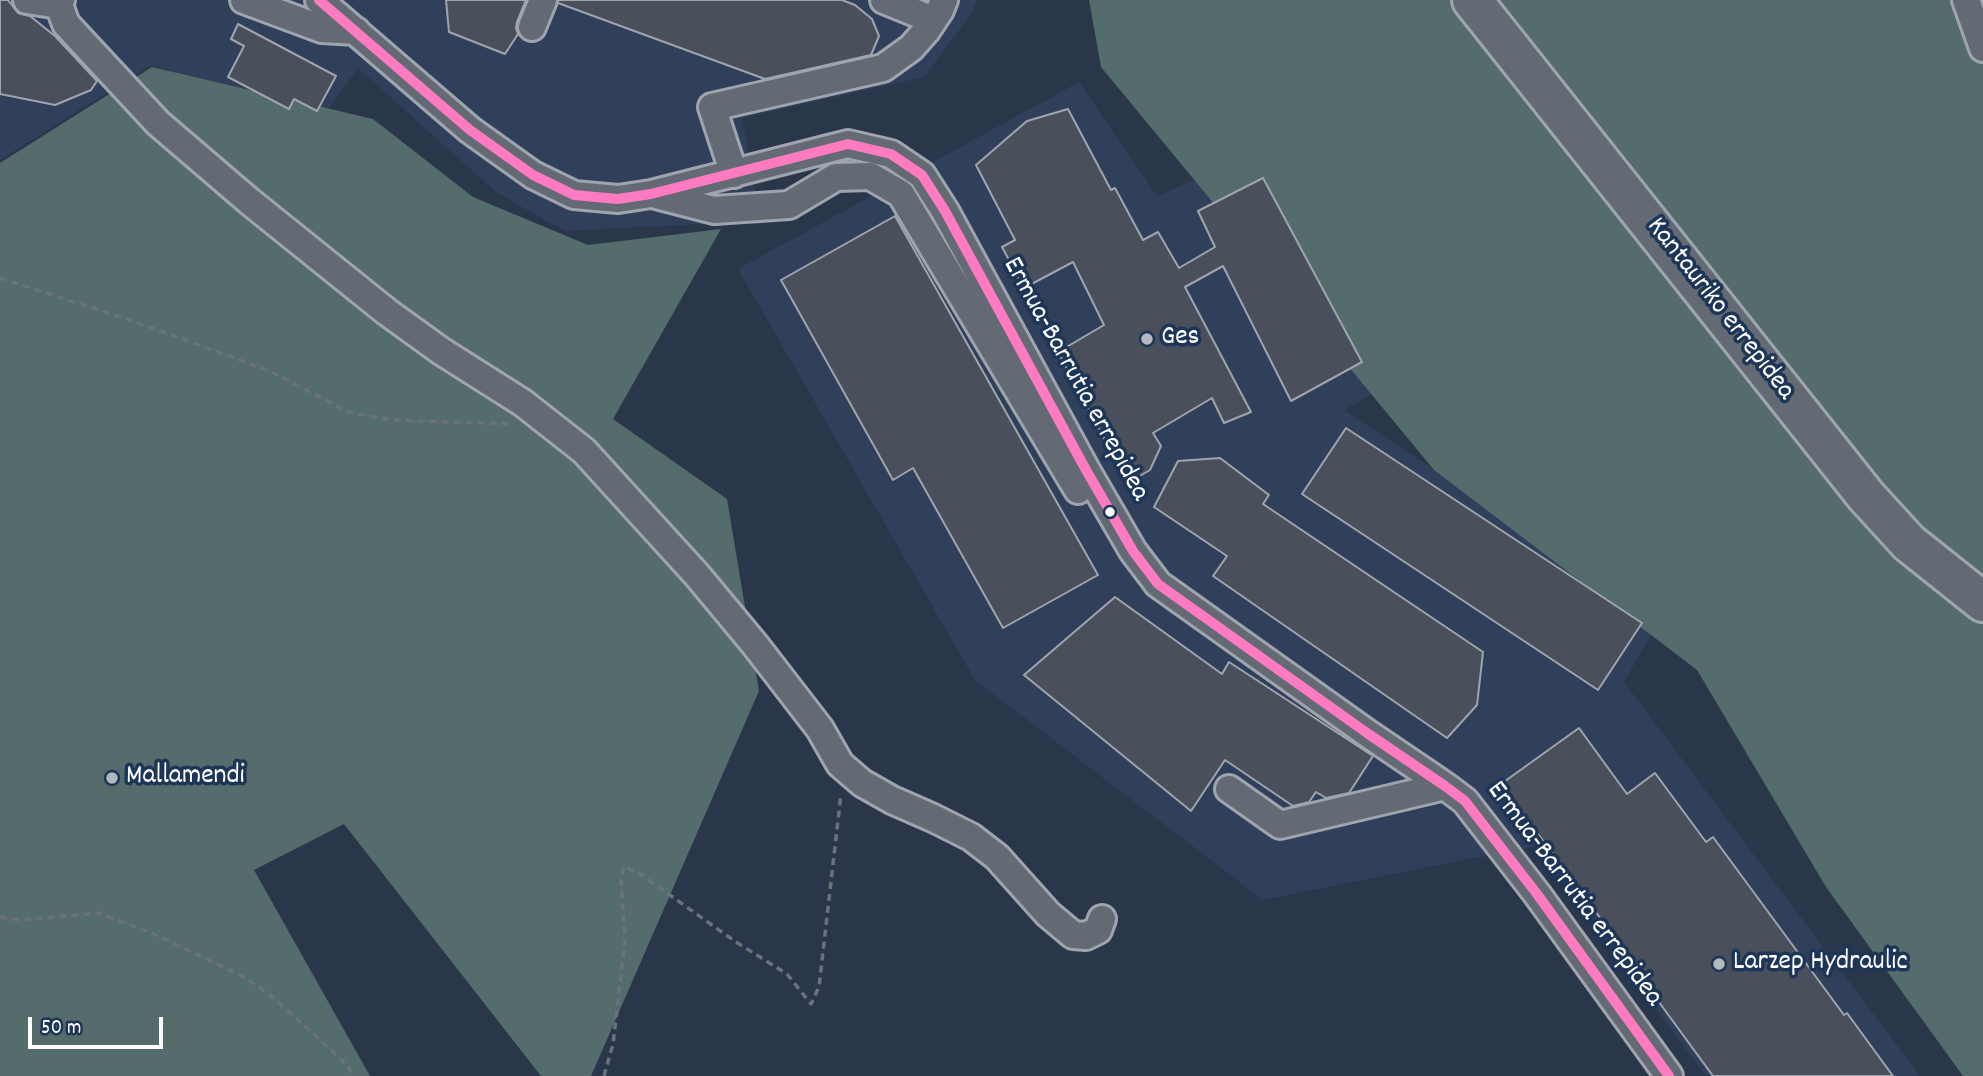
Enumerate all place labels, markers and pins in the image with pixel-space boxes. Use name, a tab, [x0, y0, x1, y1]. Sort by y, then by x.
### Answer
place label: Ges	[1161, 322, 1199, 356]
marker: Ges	[1139, 331, 1155, 347]
unlabelled marker	[1103, 505, 1117, 519]
place label: Mallamendi	[126, 761, 245, 795]
marker: Mallamendi	[104, 770, 120, 786]
place label: Larzep Hydraulic	[1733, 947, 1908, 981]
marker: Larzep Hydraulic	[1711, 956, 1727, 972]

